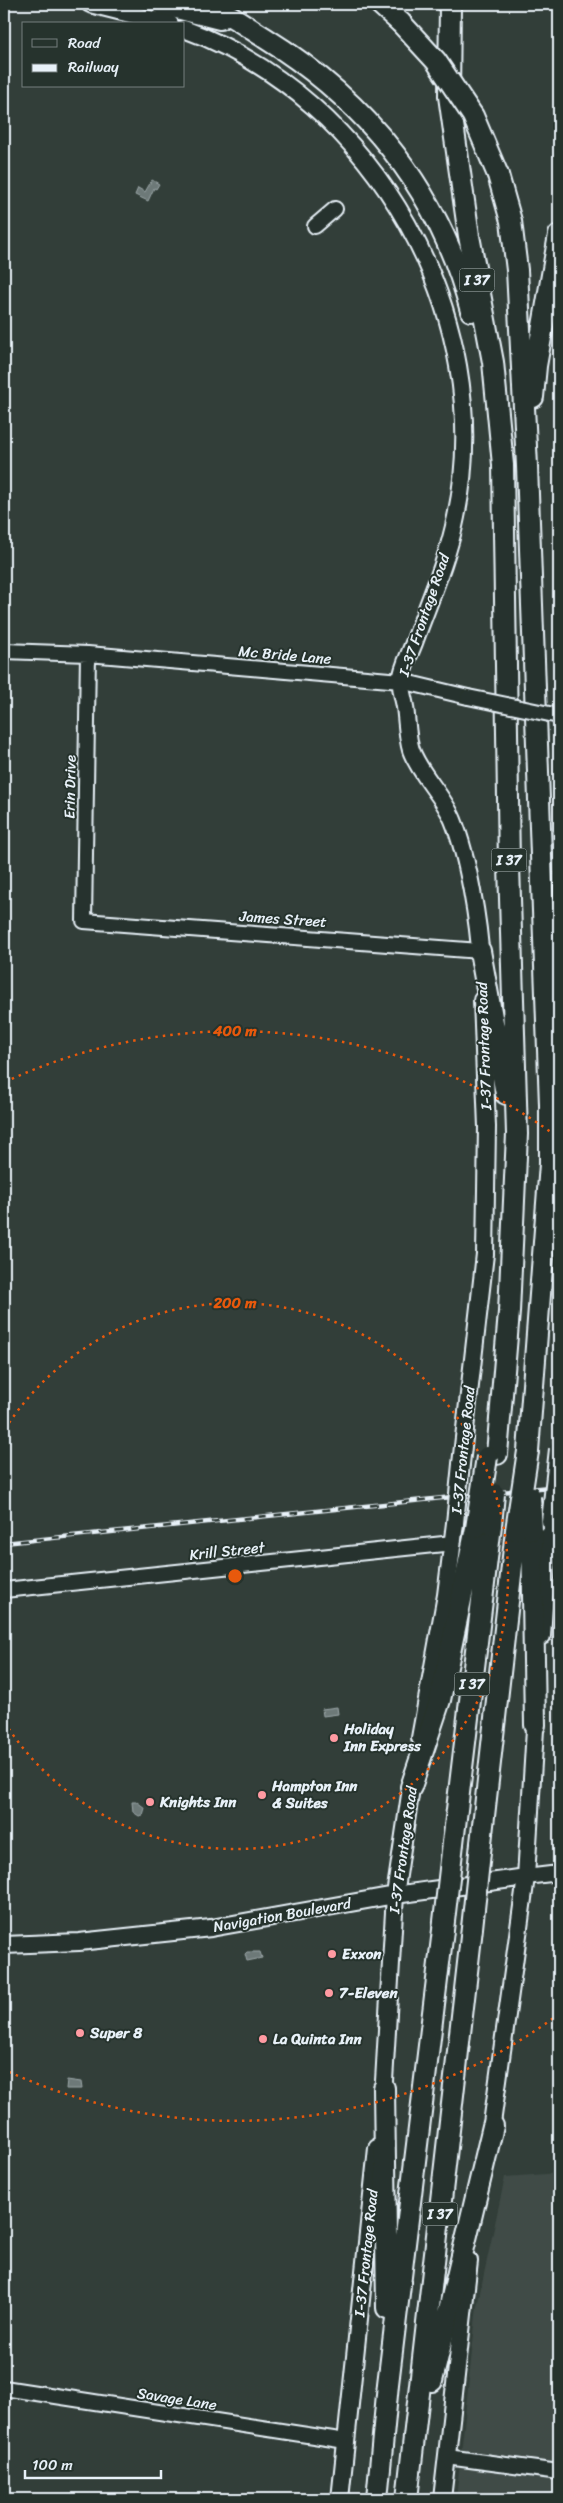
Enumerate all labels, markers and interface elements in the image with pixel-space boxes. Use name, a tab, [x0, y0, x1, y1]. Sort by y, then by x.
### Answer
legend	[22, 22, 185, 88]
text: Road	[68, 30, 101, 56]
text: Railway	[68, 54, 119, 80]
road number: I 37	[460, 268, 494, 292]
street label: I-37 Frontage Road	[391, 549, 457, 681]
street label: Mc Bride Lane	[237, 638, 333, 672]
street label: Erin Drive	[56, 755, 84, 819]
road number: I 37	[492, 848, 526, 872]
street label: James Street	[237, 903, 328, 935]
street label: I-37 Frontage Road	[469, 980, 499, 1111]
text: 400 m	[212, 1018, 257, 1044]
text: 200 m	[212, 1290, 257, 1316]
street label: I-37 Frontage Road	[443, 1384, 483, 1516]
street label: Krill Street	[188, 1534, 267, 1568]
centre of rings	[226, 1567, 244, 1585]
road number: I 37	[454, 1672, 490, 1696]
place label: Holiday Inn Express	[343, 1716, 422, 1759]
marker: Holiday Inn Express	[328, 1732, 340, 1744]
place label: Hampton Inn & Suites	[271, 1773, 358, 1816]
street label: I-37 Frontage Road	[381, 1784, 425, 1916]
place label: Knights Inn	[159, 1789, 237, 1815]
marker: Hampton Inn & Suites	[256, 1789, 268, 1801]
marker: Knights Inn	[144, 1796, 156, 1808]
street label: Navigation Boulevard	[211, 1890, 354, 1940]
place label: Exxon	[342, 1941, 382, 1967]
marker: Exxon	[326, 1948, 338, 1960]
place label: 7-Eleven	[339, 1980, 399, 2006]
marker: 7-Eleven	[323, 1987, 335, 1999]
place label: Super 8	[89, 2020, 143, 2046]
place label: La Quinta Inn	[273, 2026, 362, 2052]
marker: Super 8	[74, 2027, 86, 2039]
marker: La Quinta Inn	[257, 2033, 269, 2045]
street label: I-37 Frontage Road	[346, 2187, 386, 2319]
road number: I 37	[422, 2202, 458, 2226]
street label: Savage Lane	[135, 2380, 219, 2418]
scale bar	[25, 2448, 161, 2480]
text: 100 m	[32, 2452, 73, 2478]

